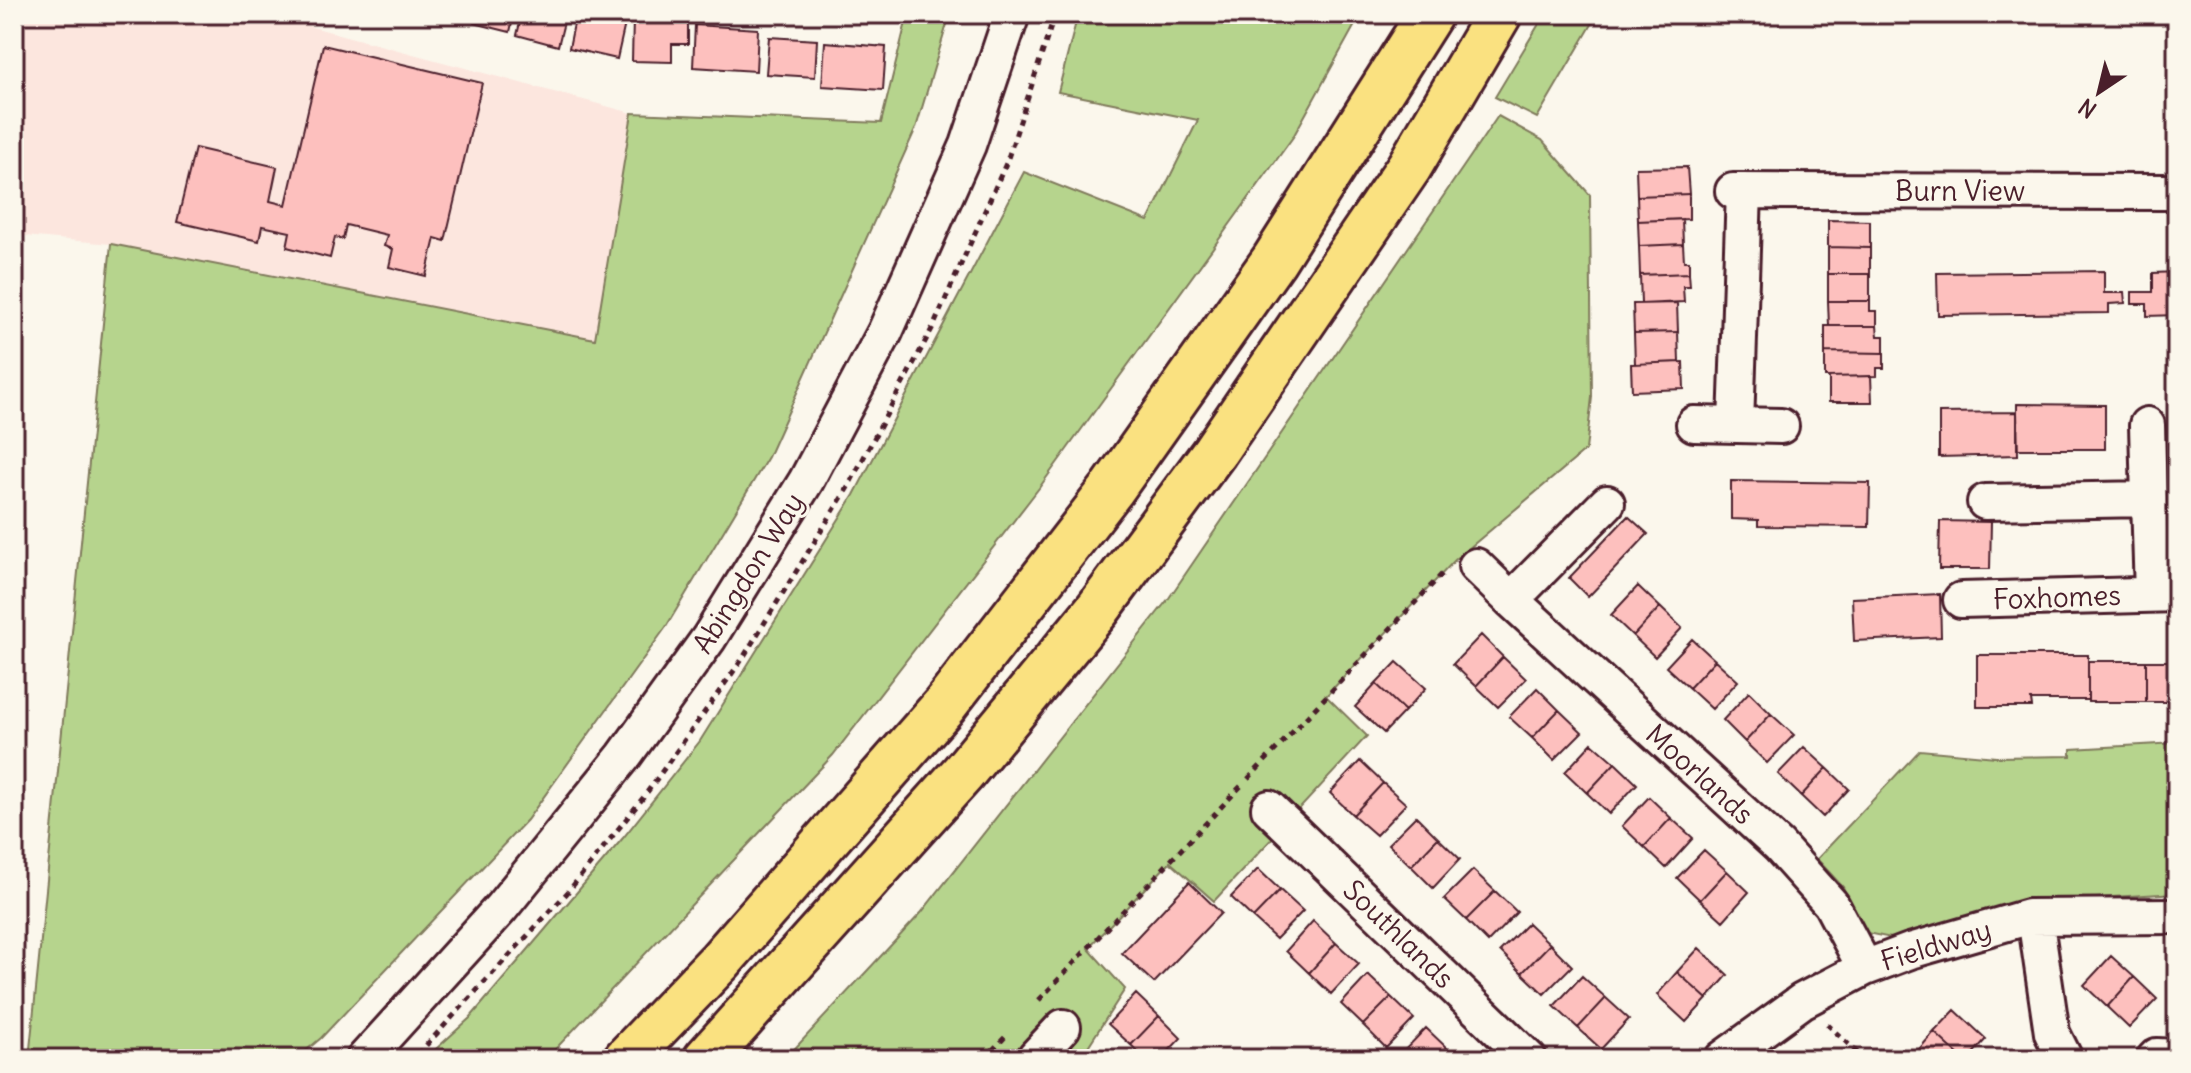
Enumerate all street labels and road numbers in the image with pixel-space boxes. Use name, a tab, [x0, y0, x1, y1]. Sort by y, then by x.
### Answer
street label: Burn View	[1895, 173, 2025, 209]
street label: Abingdon Way	[684, 486, 812, 660]
street label: Foxhomes	[1992, 577, 2122, 617]
street label: Moorlands	[1639, 716, 1761, 832]
street label: Southlands	[1336, 872, 1462, 996]
street label: Fieldway	[1876, 911, 1996, 979]

